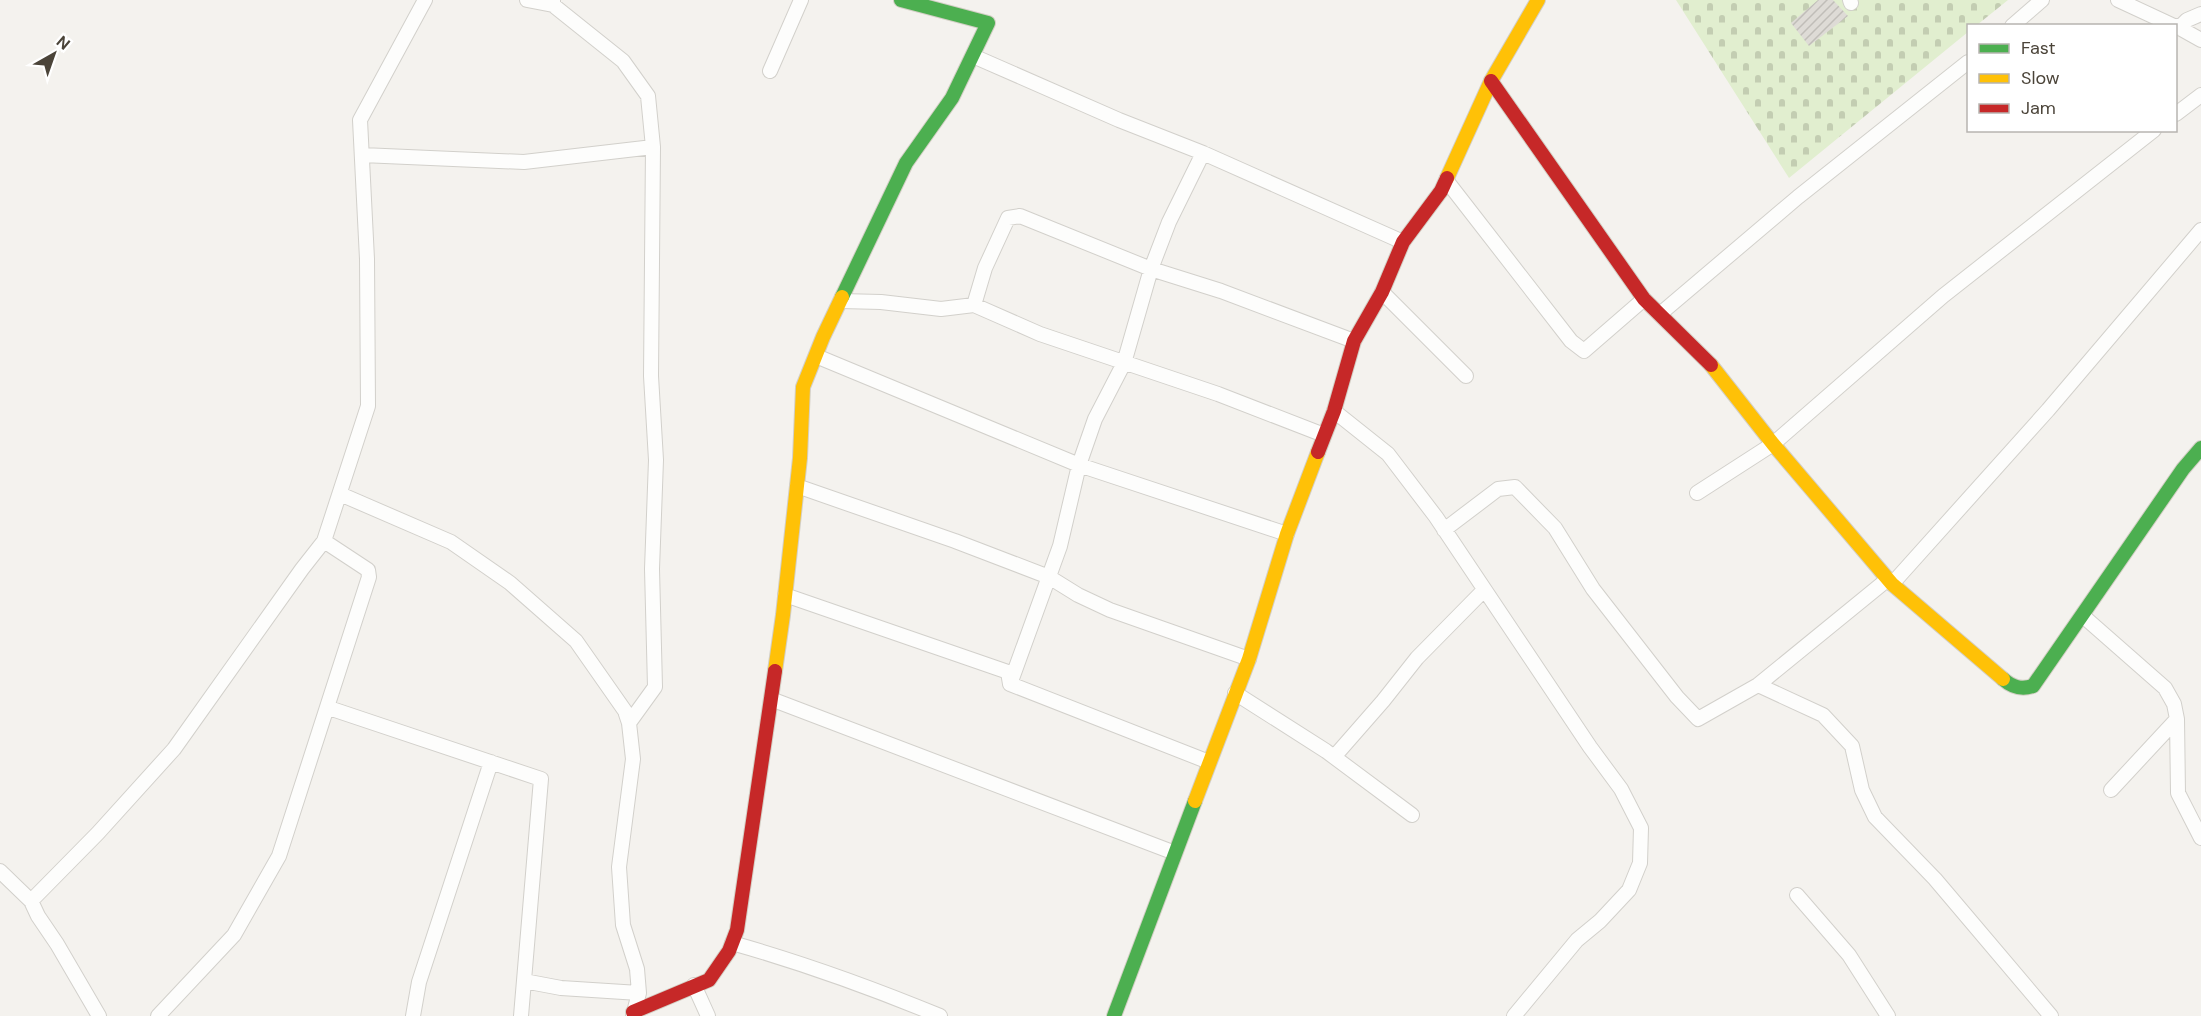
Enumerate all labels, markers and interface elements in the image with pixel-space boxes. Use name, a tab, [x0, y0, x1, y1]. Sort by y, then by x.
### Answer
north arrow	[24, 24, 84, 84]
legend	[1967, 24, 2177, 132]
text: N	[52, 31, 75, 55]
text: Fast	[2021, 36, 2056, 60]
text: Slow	[2021, 66, 2060, 90]
text: Jam	[2021, 96, 2056, 120]

